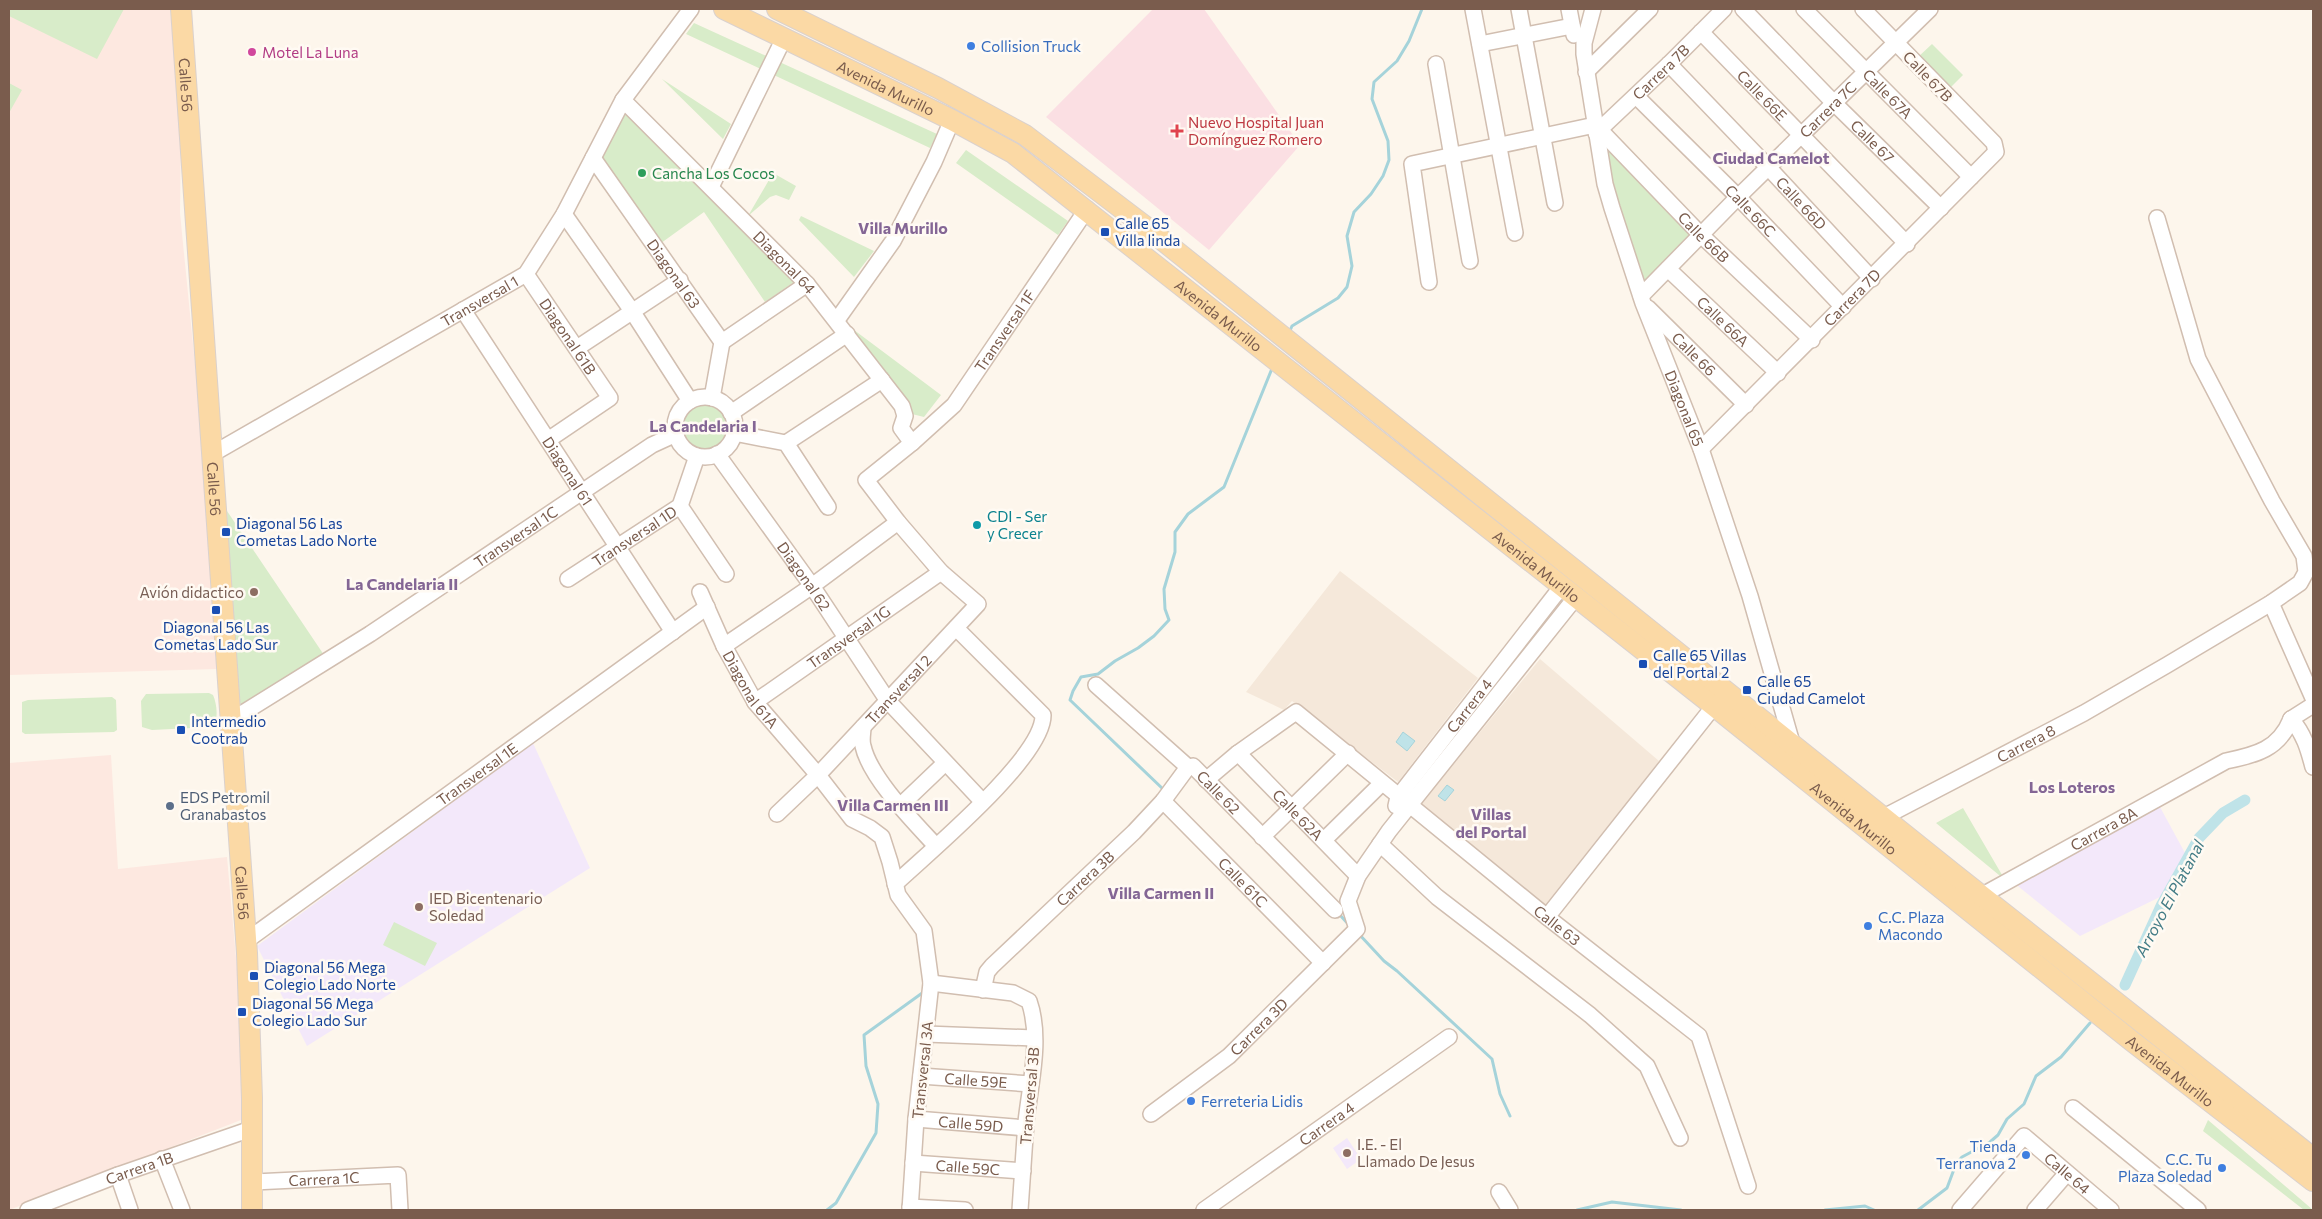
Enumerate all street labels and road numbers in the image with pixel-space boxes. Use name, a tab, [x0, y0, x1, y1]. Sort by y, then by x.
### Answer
street label: Carrera 7B	[1628, 40, 1693, 103]
street label: Calle 67B	[1900, 47, 1957, 105]
street label: Avenida Murillo	[834, 56, 938, 119]
street label: Calle 56	[175, 57, 197, 113]
street label: Calle 67A	[1859, 65, 1916, 122]
street label: Calle 66E	[1734, 66, 1791, 124]
street label: Carrera 7C	[1795, 77, 1860, 141]
street label: Calle 67	[1847, 116, 1898, 166]
street label: Calle 66D	[1772, 173, 1830, 233]
street label: Calle 66C	[1722, 181, 1780, 240]
street label: Calle 66B	[1674, 208, 1733, 266]
street label: Diagonal 64	[750, 227, 820, 297]
street label: Diagonal 63	[643, 235, 704, 312]
street label: Carrera 7D	[1820, 265, 1884, 330]
street label: Transversal 1	[438, 271, 521, 330]
street label: Avenida Murillo	[1171, 275, 1266, 355]
street label: Transversal 1F	[970, 286, 1039, 375]
street label: Calle 66A	[1693, 292, 1753, 350]
street label: Diagonal 61B	[536, 295, 600, 378]
street label: Calle 66	[1668, 328, 1720, 379]
street label: Diagonal 65	[1662, 367, 1708, 449]
street label: Diagonal 61	[539, 433, 597, 509]
street label: Calle 56	[204, 461, 225, 517]
street label: Transversal 1C	[470, 502, 561, 571]
street label: Transversal 1D	[588, 502, 680, 570]
street label: Avenida Murillo	[1489, 526, 1584, 606]
street label: Diagonal 62	[774, 538, 835, 614]
street label: Transversal 1G	[803, 601, 893, 672]
street label: Diagonal 61A	[719, 647, 782, 732]
street label: Transversal 2	[862, 651, 935, 728]
street label: Carrera 4	[1443, 675, 1496, 736]
street label: Carrera 8	[1994, 721, 2058, 766]
street label: Transversal 1E	[433, 739, 521, 809]
street label: Calle 62	[1193, 767, 1244, 818]
street label: Avenida Murillo	[1807, 778, 1901, 858]
street label: Calle 62A	[1269, 785, 1327, 844]
street label: Carrera 8A	[2067, 803, 2140, 854]
street label: Carrera 3B	[1052, 847, 1118, 910]
street label: Calle 61C	[1215, 854, 1271, 911]
street label: Calle 56	[232, 865, 254, 921]
street label: Calle 63	[1530, 901, 1584, 949]
street label: Carrera 3D	[1226, 994, 1291, 1059]
street label: Transversal 3A	[908, 1020, 936, 1120]
street label: Avenida Murillo	[2123, 1031, 2218, 1110]
street label: Transversal 3B	[1016, 1046, 1042, 1146]
street label: Calle 59E	[944, 1069, 1008, 1091]
street label: Carrera 4	[1295, 1098, 1358, 1149]
street label: Calle 59D	[938, 1112, 1004, 1135]
street label: Carrera 1B	[103, 1148, 176, 1188]
street label: Calle 64	[2041, 1148, 2094, 1198]
street label: Calle 59C	[935, 1156, 1001, 1178]
street label: Carrera 1C	[288, 1168, 360, 1189]

